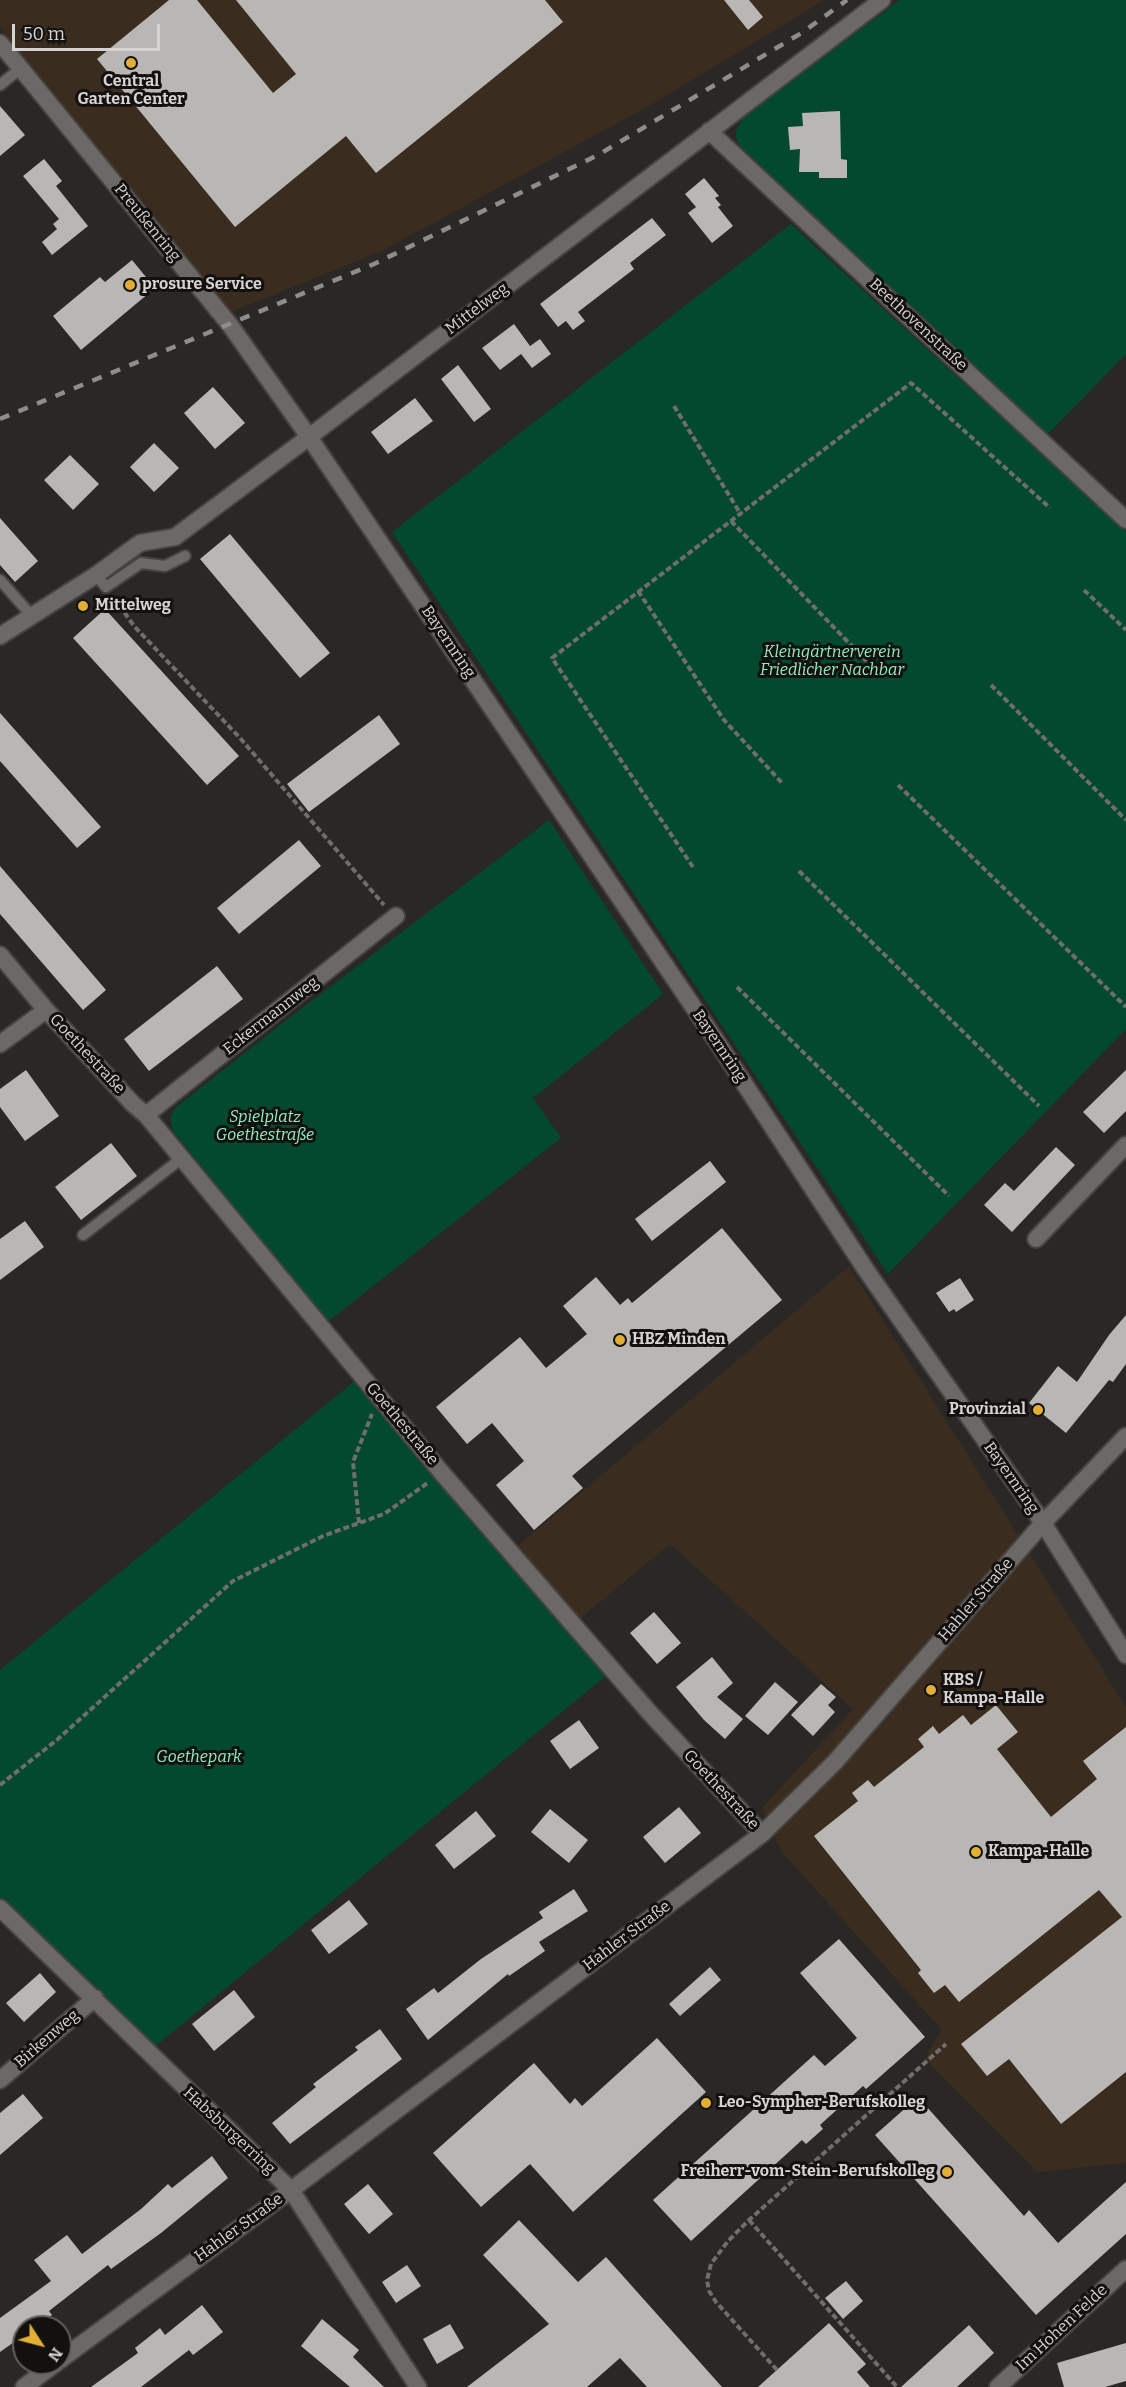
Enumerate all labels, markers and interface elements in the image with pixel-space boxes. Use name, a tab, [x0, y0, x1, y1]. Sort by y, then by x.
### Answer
scale bar	[15, 12, 164, 50]
text: 50 m	[23, 23, 65, 45]
marker: Central Garten Center	[124, 56, 138, 70]
place label: Central Garten Center	[77, 72, 185, 110]
street label: Preußenring	[110, 180, 184, 266]
place label: prosure Service	[142, 275, 262, 295]
street label: Beethovenstraße	[865, 275, 971, 375]
marker: prosure Service	[123, 278, 137, 292]
street label: Mittelweg	[442, 279, 512, 339]
place label: Mittelweg	[95, 596, 171, 616]
marker: Mittelweg	[76, 599, 90, 613]
street label: Bayernring	[417, 602, 479, 682]
park label: Kleingärtnerverein Friedlicher Nachbar	[760, 643, 904, 681]
street label: Eckermannweg	[219, 973, 323, 1059]
street label: Bayernring	[688, 1006, 750, 1086]
street label: Goethestraße	[45, 1010, 129, 1098]
park label: Spielplatz Goethestraße	[216, 1108, 314, 1146]
place label: HBZ Minden	[632, 1330, 725, 1350]
marker: HBZ Minden	[613, 1333, 627, 1347]
street label: Goethestraße	[362, 1379, 442, 1469]
place label: Provinzial	[949, 1400, 1026, 1420]
marker: Provinzial	[1031, 1403, 1045, 1417]
street label: Bayernring	[979, 1439, 1043, 1517]
street label: Hahler Straße	[935, 1554, 1017, 1646]
place label: KBS / Kampa-Halle	[943, 1671, 1044, 1709]
marker: KBS / Kampa-Halle	[924, 1683, 938, 1697]
street label: Goethestraße	[679, 1746, 763, 1834]
park label: Goethepark	[156, 1748, 242, 1768]
place label: Kampa-Halle	[988, 1842, 1089, 1862]
marker: Kampa-Halle	[969, 1845, 983, 1859]
street label: Hahler Straße	[580, 1897, 674, 1975]
street label: Birkenweg	[11, 2006, 83, 2072]
street label: Habsburgerring	[179, 2083, 279, 2179]
place label: Leo-Sympher-Berufskolleg	[718, 2093, 925, 2113]
marker: Leo-Sympher-Berufskolleg	[699, 2096, 713, 2110]
place label: Freiherr-vom-Stein-Berufskolleg	[680, 2162, 935, 2182]
marker: Freiherr-vom-Stein-Berufskolleg	[940, 2165, 954, 2179]
street label: Hahler Straße	[191, 2190, 287, 2266]
street label: Im Hohen Felde	[1012, 2281, 1112, 2375]
north arrow	[12, 2315, 72, 2375]
text: N	[44, 2344, 67, 2365]

